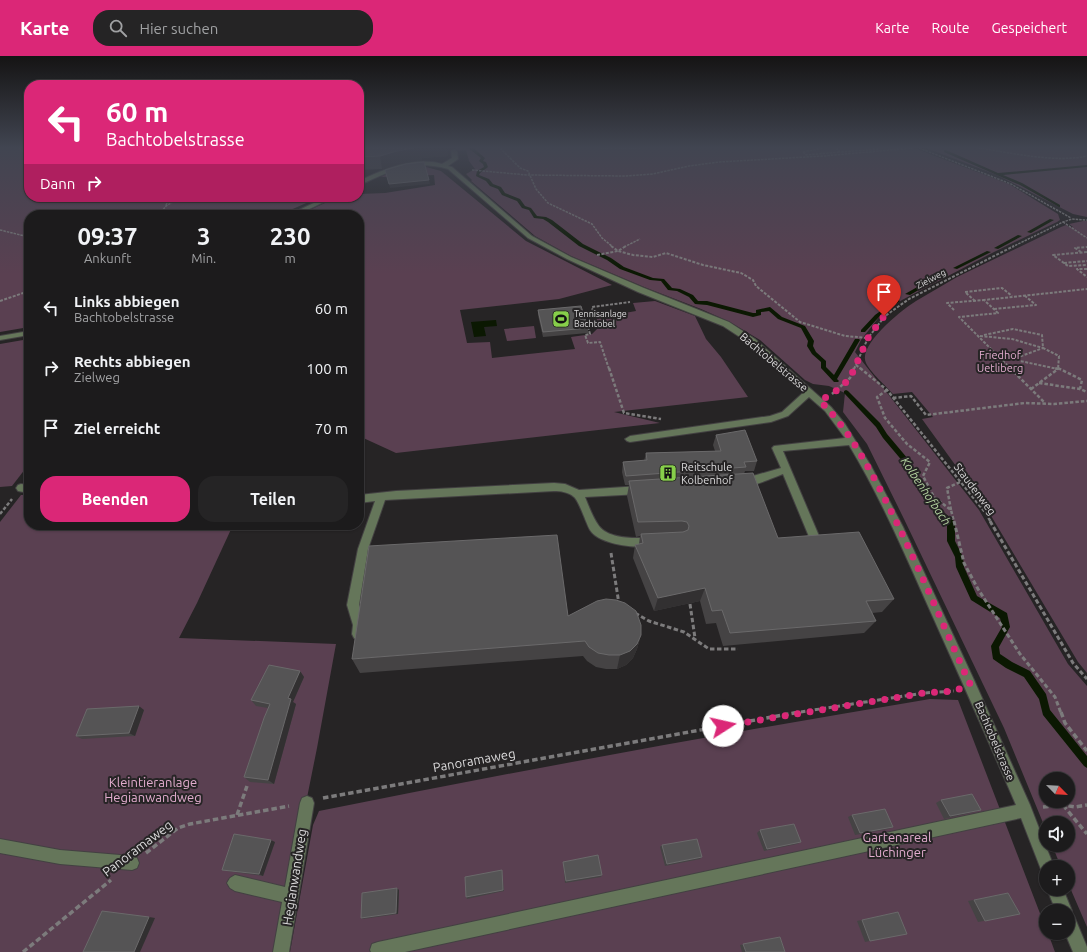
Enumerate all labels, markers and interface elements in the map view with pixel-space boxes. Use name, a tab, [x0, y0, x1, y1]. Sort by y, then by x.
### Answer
search box	[93, 10, 373, 46]
text: Karte	[20, 17, 69, 39]
icon: search	[107, 17, 129, 39]
text: Hier suchen	[139, 20, 218, 37]
text: Karte	[875, 20, 909, 36]
text: Route	[931, 20, 970, 36]
text: Gespeichert	[992, 20, 1067, 36]
icon: left	[40, 96, 92, 148]
text: 60 m	[106, 96, 168, 127]
text: Bachtobelstrasse	[106, 129, 245, 149]
icon: right	[83, 172, 105, 194]
text: Dann	[40, 175, 75, 192]
text: 09:37	[78, 223, 138, 250]
text: 3	[197, 223, 211, 250]
text: 230	[270, 223, 310, 250]
text: Ankunft	[84, 251, 131, 265]
text: Min.	[191, 251, 216, 265]
text: m	[285, 251, 296, 265]
street label: Zielweg	[915, 267, 947, 291]
pin	[867, 275, 901, 316]
icon: arrive	[873, 281, 895, 303]
text: Links abbiegen	[74, 293, 179, 310]
icon: left	[40, 297, 62, 319]
text: 60 m	[315, 300, 348, 317]
sports icon: Tennisanlage Bachtobel	[551, 309, 571, 329]
place label: Tennisanlage Bachtobel	[574, 309, 627, 329]
text: Bachtobelstrasse	[74, 310, 174, 324]
street label: Bachtobelstrasse	[738, 330, 810, 394]
park label: Friedhof Uetliberg	[977, 349, 1023, 374]
text: Rechts abbiegen	[74, 353, 191, 370]
icon: right	[40, 357, 62, 379]
text: 100 m	[306, 360, 348, 377]
text: Zielweg	[74, 370, 120, 384]
icon: arrive	[40, 417, 62, 439]
text: Ziel erreicht	[74, 420, 160, 437]
text: 70 m	[315, 420, 348, 437]
water label: Kolbenhofbach	[899, 455, 953, 527]
place label: Reitschule Kolbenhof	[681, 461, 733, 486]
street label: Staudenweg	[952, 461, 998, 517]
building icon: Reitschule Kolbenhof	[658, 463, 678, 483]
button: Beenden	[40, 476, 190, 522]
button: Teilen	[198, 476, 348, 522]
street label: Bachtobelstrasse	[973, 700, 1017, 782]
position arrow	[702, 705, 744, 747]
street label: Panoramaweg	[432, 746, 516, 774]
north arrow	[1039, 772, 1075, 808]
map controls	[1039, 772, 1075, 940]
park label: Kleintieranlage Hegianwandweg	[104, 775, 202, 804]
button: sound	[1039, 816, 1075, 852]
street label: Panoramaweg	[99, 817, 175, 879]
street label: Hegianwandweg	[279, 828, 309, 926]
park label: Gartenareal Lüchinger	[863, 830, 932, 859]
button: +	[1039, 860, 1075, 896]
button: −	[1039, 904, 1075, 940]

